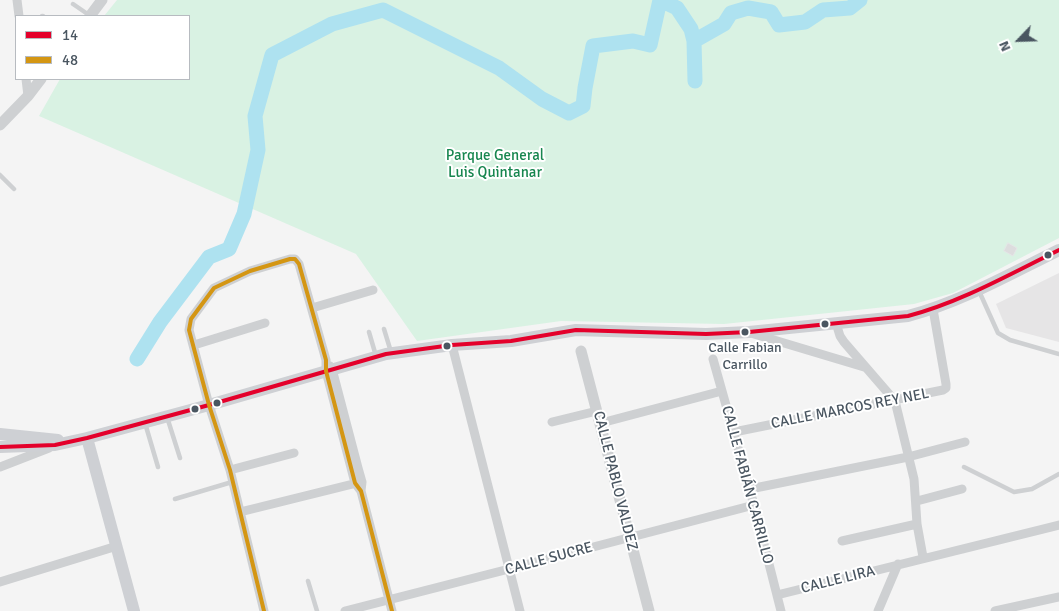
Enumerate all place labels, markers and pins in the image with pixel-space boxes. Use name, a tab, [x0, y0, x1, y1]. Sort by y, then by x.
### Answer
unlabelled marker	[1043, 250, 1053, 260]
unlabelled marker	[820, 319, 830, 329]
marker: Calle Fabian Carrillo	[740, 327, 750, 337]
place label: Calle Fabian Carrillo	[708, 340, 782, 372]
unlabelled marker	[442, 341, 452, 351]
unlabelled marker	[212, 398, 222, 408]
unlabelled marker	[190, 404, 200, 414]

